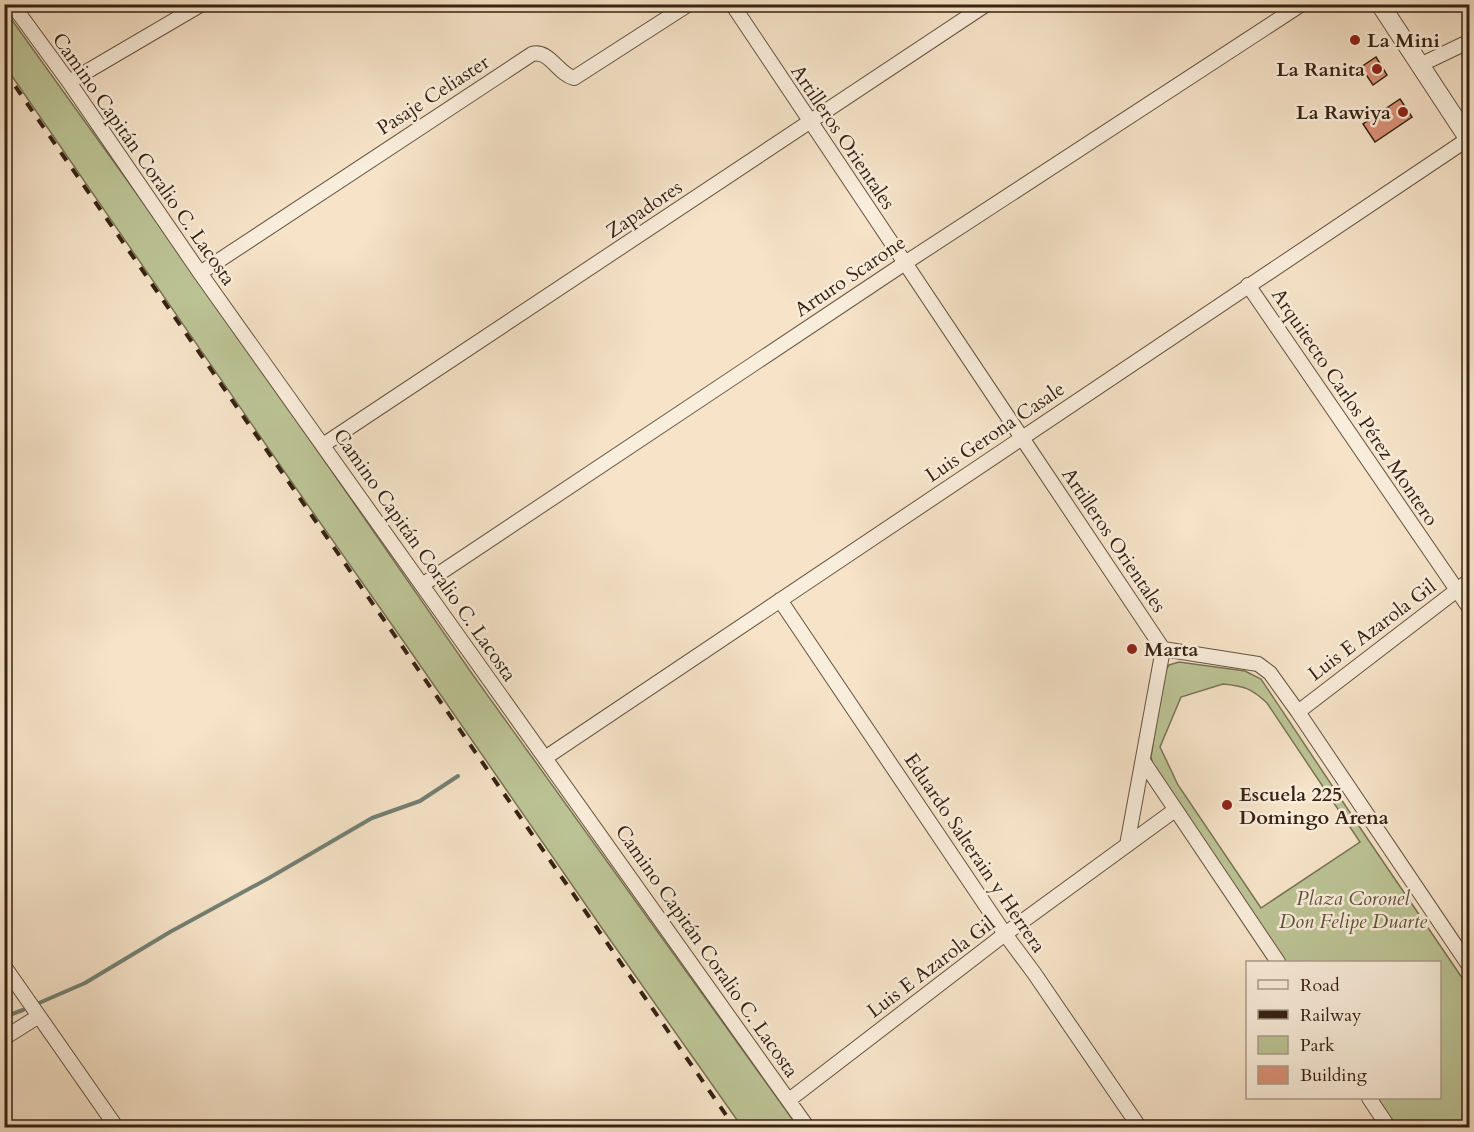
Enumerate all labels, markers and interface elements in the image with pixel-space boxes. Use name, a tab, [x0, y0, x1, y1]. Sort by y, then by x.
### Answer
street label: Camino Capitán Coralio C. Lacosta	[46, 27, 242, 291]
place label: La Mini	[1367, 27, 1440, 54]
marker: La Mini	[1348, 33, 1362, 47]
street label: Pasaje Celiaster	[372, 48, 495, 141]
place label: La Ranita	[1276, 56, 1365, 83]
street label: Artilleros Orientales	[784, 59, 902, 215]
marker: La Ranita	[1370, 62, 1384, 76]
place label: La Rawiya	[1296, 99, 1391, 126]
marker: La Rawiya	[1396, 105, 1410, 119]
street label: Zapadores	[601, 174, 687, 244]
street label: Arturo Scarone	[789, 229, 911, 323]
street label: Arquitecto Carlos Pérez Montero	[1265, 283, 1445, 531]
street label: Luis Gerona Casale	[920, 375, 1070, 489]
street label: Camino Capitán Coralio C. Lacosta	[327, 423, 523, 687]
street label: Artilleros Orientales	[1055, 462, 1173, 618]
street label: Luis E Azarola Gil	[1302, 573, 1442, 687]
place label: Marta	[1144, 636, 1198, 663]
marker: Marta	[1125, 642, 1139, 656]
street label: Eduardo Salterain y Herrera	[898, 748, 1052, 958]
place label: Escuela 225 Domingo Arena	[1239, 781, 1389, 831]
marker: Escuela 225 Domingo Arena	[1220, 798, 1234, 812]
street label: Camino Capitán Coralio C. Lacosta	[609, 819, 805, 1083]
park label: Plaza Coronel Don Felipe Duarte	[1279, 885, 1427, 935]
street label: Luis E Azarola Gil	[861, 910, 1001, 1024]
legend	[1246, 961, 1441, 1099]
text: Road	[1300, 973, 1340, 998]
text: Railway	[1300, 1003, 1362, 1028]
text: Park	[1300, 1033, 1335, 1058]
text: Building	[1300, 1063, 1368, 1088]

